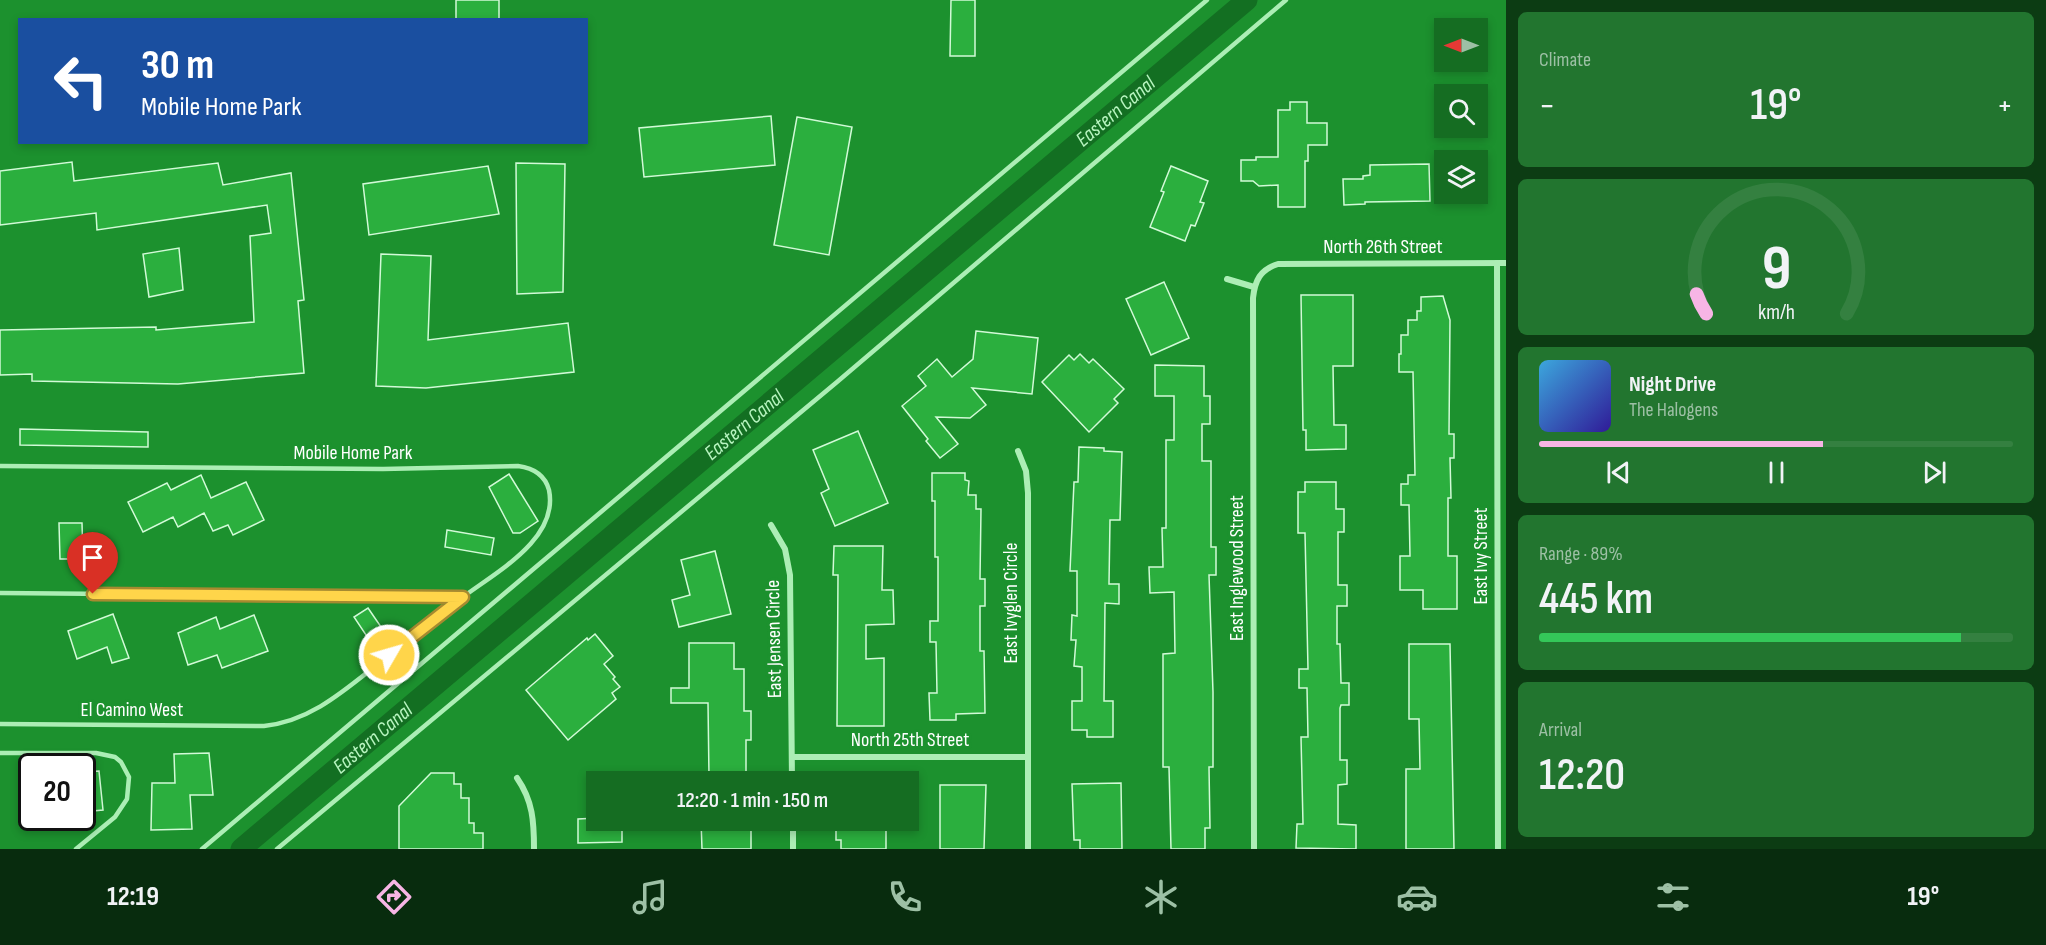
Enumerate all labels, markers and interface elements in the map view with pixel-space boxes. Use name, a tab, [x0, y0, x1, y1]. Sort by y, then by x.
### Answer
north arrow	[1434, 18, 1488, 72]
map controls	[1434, 18, 1488, 204]
text: 30 m	[141, 40, 214, 91]
icon: left	[42, 42, 120, 120]
text: Climate	[1539, 48, 1591, 72]
water label: Eastern Canal	[1070, 70, 1161, 152]
text: 19°	[1750, 78, 1802, 133]
button: search	[1434, 84, 1488, 138]
text: −	[1539, 86, 1555, 126]
text: +	[1997, 86, 2013, 126]
text: Mobile Home Park	[141, 91, 302, 123]
button: layers	[1434, 150, 1488, 204]
text: 9	[1761, 232, 1791, 307]
street label: North 26th Street	[1323, 235, 1443, 259]
text: km/h	[1757, 301, 1795, 326]
text: Night Drive	[1629, 371, 1716, 398]
water label: Eastern Canal	[699, 383, 790, 465]
text: The Halogens	[1629, 398, 1718, 422]
street label: Mobile Home Park	[294, 441, 413, 465]
icon: previous	[1602, 456, 1635, 489]
icon: pause	[1760, 456, 1793, 489]
icon: next	[1918, 456, 1951, 489]
street label: East Inglewood Street	[1225, 495, 1249, 641]
street label: East Ivy Street	[1469, 508, 1493, 604]
pin	[67, 532, 118, 594]
icon: arrive	[76, 541, 109, 574]
street label: East Ivyglen Circle	[999, 542, 1023, 664]
text: Range · 89%	[1539, 542, 1623, 566]
text: 445 km	[1539, 572, 1653, 627]
street label: East Jensen Circle	[761, 580, 787, 698]
position arrow	[357, 623, 421, 687]
water label: Eastern Canal	[328, 697, 418, 779]
street label: El Camino West	[81, 698, 183, 722]
text: Arrival	[1539, 718, 1582, 742]
street label: North 25th Street	[851, 728, 969, 752]
text: 12:20	[1539, 748, 1625, 803]
speed limit sign: 20	[18, 753, 96, 831]
text: 12:20 · 1 min · 150 m	[677, 787, 828, 814]
icon: directions	[373, 876, 415, 918]
icon: music	[629, 876, 671, 918]
icon: phone	[884, 876, 926, 918]
icon: climate	[1140, 876, 1182, 918]
icon: car	[1396, 876, 1438, 918]
icon: filters	[1652, 876, 1694, 918]
text: 12:19	[107, 881, 159, 913]
text: 19°	[1907, 881, 1939, 913]

